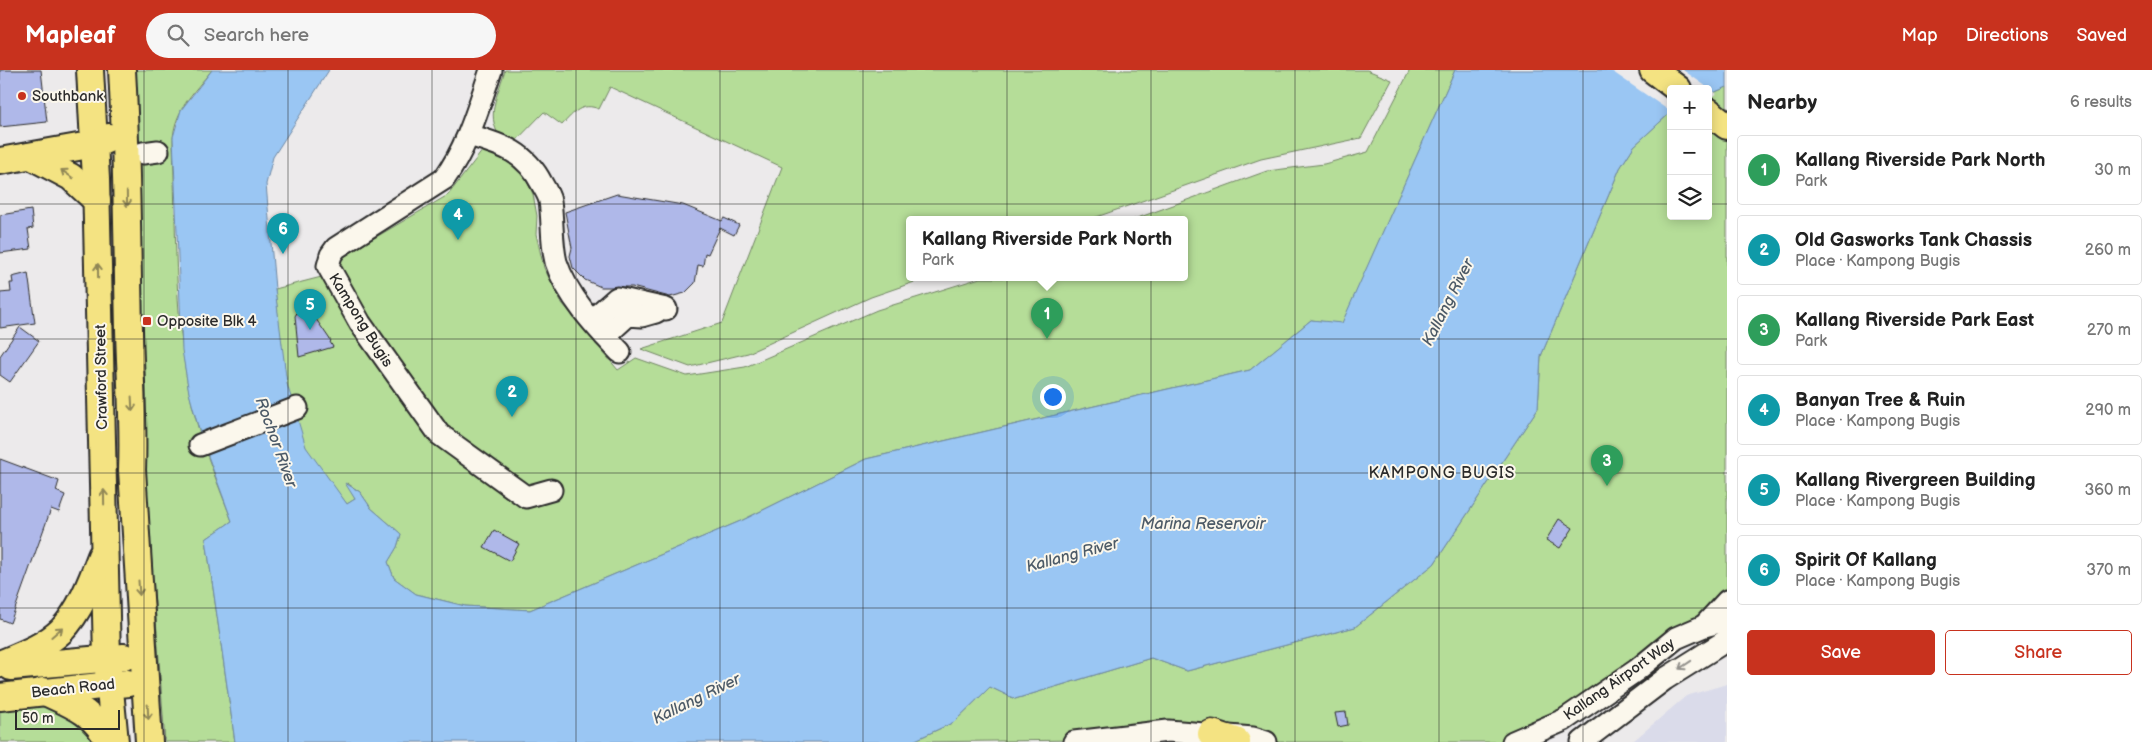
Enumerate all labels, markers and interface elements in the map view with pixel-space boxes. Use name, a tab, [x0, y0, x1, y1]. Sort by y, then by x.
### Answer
search box	[146, 13, 496, 58]
text: Mapleaf	[25, 21, 116, 50]
icon: search	[164, 21, 192, 49]
text: Search here	[204, 24, 309, 47]
text: Map	[1902, 25, 1938, 46]
text: Directions	[1966, 25, 2048, 46]
text: Saved	[2076, 25, 2127, 46]
map controls	[1667, 85, 1712, 220]
button: +	[1667, 85, 1712, 130]
place label: Southbank	[32, 87, 104, 106]
marker: Southbank	[16, 90, 28, 102]
text: Nearby	[1747, 90, 1817, 115]
text: 6 results	[2070, 93, 2132, 112]
button: −	[1667, 130, 1712, 175]
text: Kallang Riverside Park North	[1795, 149, 2045, 172]
text: 1	[1761, 161, 1767, 180]
text: 30 m	[2094, 161, 2131, 180]
one-way arrow	[60, 169, 74, 179]
text: Park	[1795, 172, 1827, 191]
button: layers	[1667, 175, 1712, 220]
one-way arrow	[122, 191, 132, 207]
pin: 4	[442, 199, 474, 240]
pin: 6	[267, 213, 299, 254]
popup	[906, 216, 1188, 281]
text: Kallang Riverside Park North	[922, 228, 1172, 251]
text: Old Gasworks Tank Chassis	[1795, 229, 2032, 252]
text: 2	[1759, 241, 1769, 260]
text: 260 m	[2085, 241, 2131, 260]
text: Park	[922, 251, 954, 270]
text: Place · Kampong Bugis	[1795, 252, 1960, 271]
water label: Kallang River	[1418, 255, 1479, 349]
one-way arrow	[94, 264, 103, 280]
street label: Kampong Bugis	[324, 270, 397, 371]
pin: 5	[294, 289, 326, 330]
pin: 1	[1031, 298, 1063, 339]
text: Kallang Riverside Park East	[1795, 309, 2034, 332]
place label: Opposite Blk 4	[157, 312, 257, 331]
marker: Opposite Blk 4	[141, 315, 153, 327]
text: 3	[1759, 321, 1769, 340]
text: 270 m	[2087, 321, 2131, 340]
street label: Crawford Street	[91, 324, 112, 430]
text: Park	[1795, 332, 1827, 351]
pin: 2	[496, 376, 528, 417]
your location	[1040, 384, 1066, 410]
text: Banyan Tree & Ruin	[1795, 389, 1965, 412]
water label: Rochor River	[251, 395, 301, 491]
one-way arrow	[127, 396, 136, 412]
text: 4	[1759, 401, 1769, 420]
text: 290 m	[2085, 401, 2131, 420]
text: Place · Kampong Bugis	[1795, 412, 1960, 431]
pin: 3	[1591, 445, 1623, 486]
district label: KAMPONG BUGIS	[1369, 464, 1515, 483]
text: Kallang Rivergreen Building	[1795, 469, 2035, 492]
text: 5	[1759, 481, 1769, 500]
text: 360 m	[2084, 481, 2131, 500]
one-way arrow	[99, 489, 109, 506]
text: Place · Kampong Bugis	[1795, 492, 1960, 511]
water label: Marina Reservoir	[1141, 515, 1266, 534]
water label: Kallang River	[1024, 534, 1122, 577]
text: Spirit Of Kallang	[1795, 549, 1937, 572]
text: 6	[1759, 561, 1769, 580]
text: 370 m	[2086, 561, 2131, 580]
text: Place · Kampong Bugis	[1795, 572, 1960, 591]
one-way arrow	[134, 579, 144, 595]
one-way arrow	[51, 627, 64, 638]
button: Save	[1747, 630, 1935, 675]
button: Share	[1945, 630, 2132, 675]
street label: Kallang Airport Way	[1560, 634, 1679, 725]
one-way arrow	[1679, 660, 1693, 670]
water label: Kallang River	[650, 669, 745, 729]
street label: Beach Road	[30, 675, 116, 702]
one-way arrow	[143, 704, 152, 720]
scale bar	[15, 707, 120, 730]
text: 50 m	[22, 710, 54, 727]

